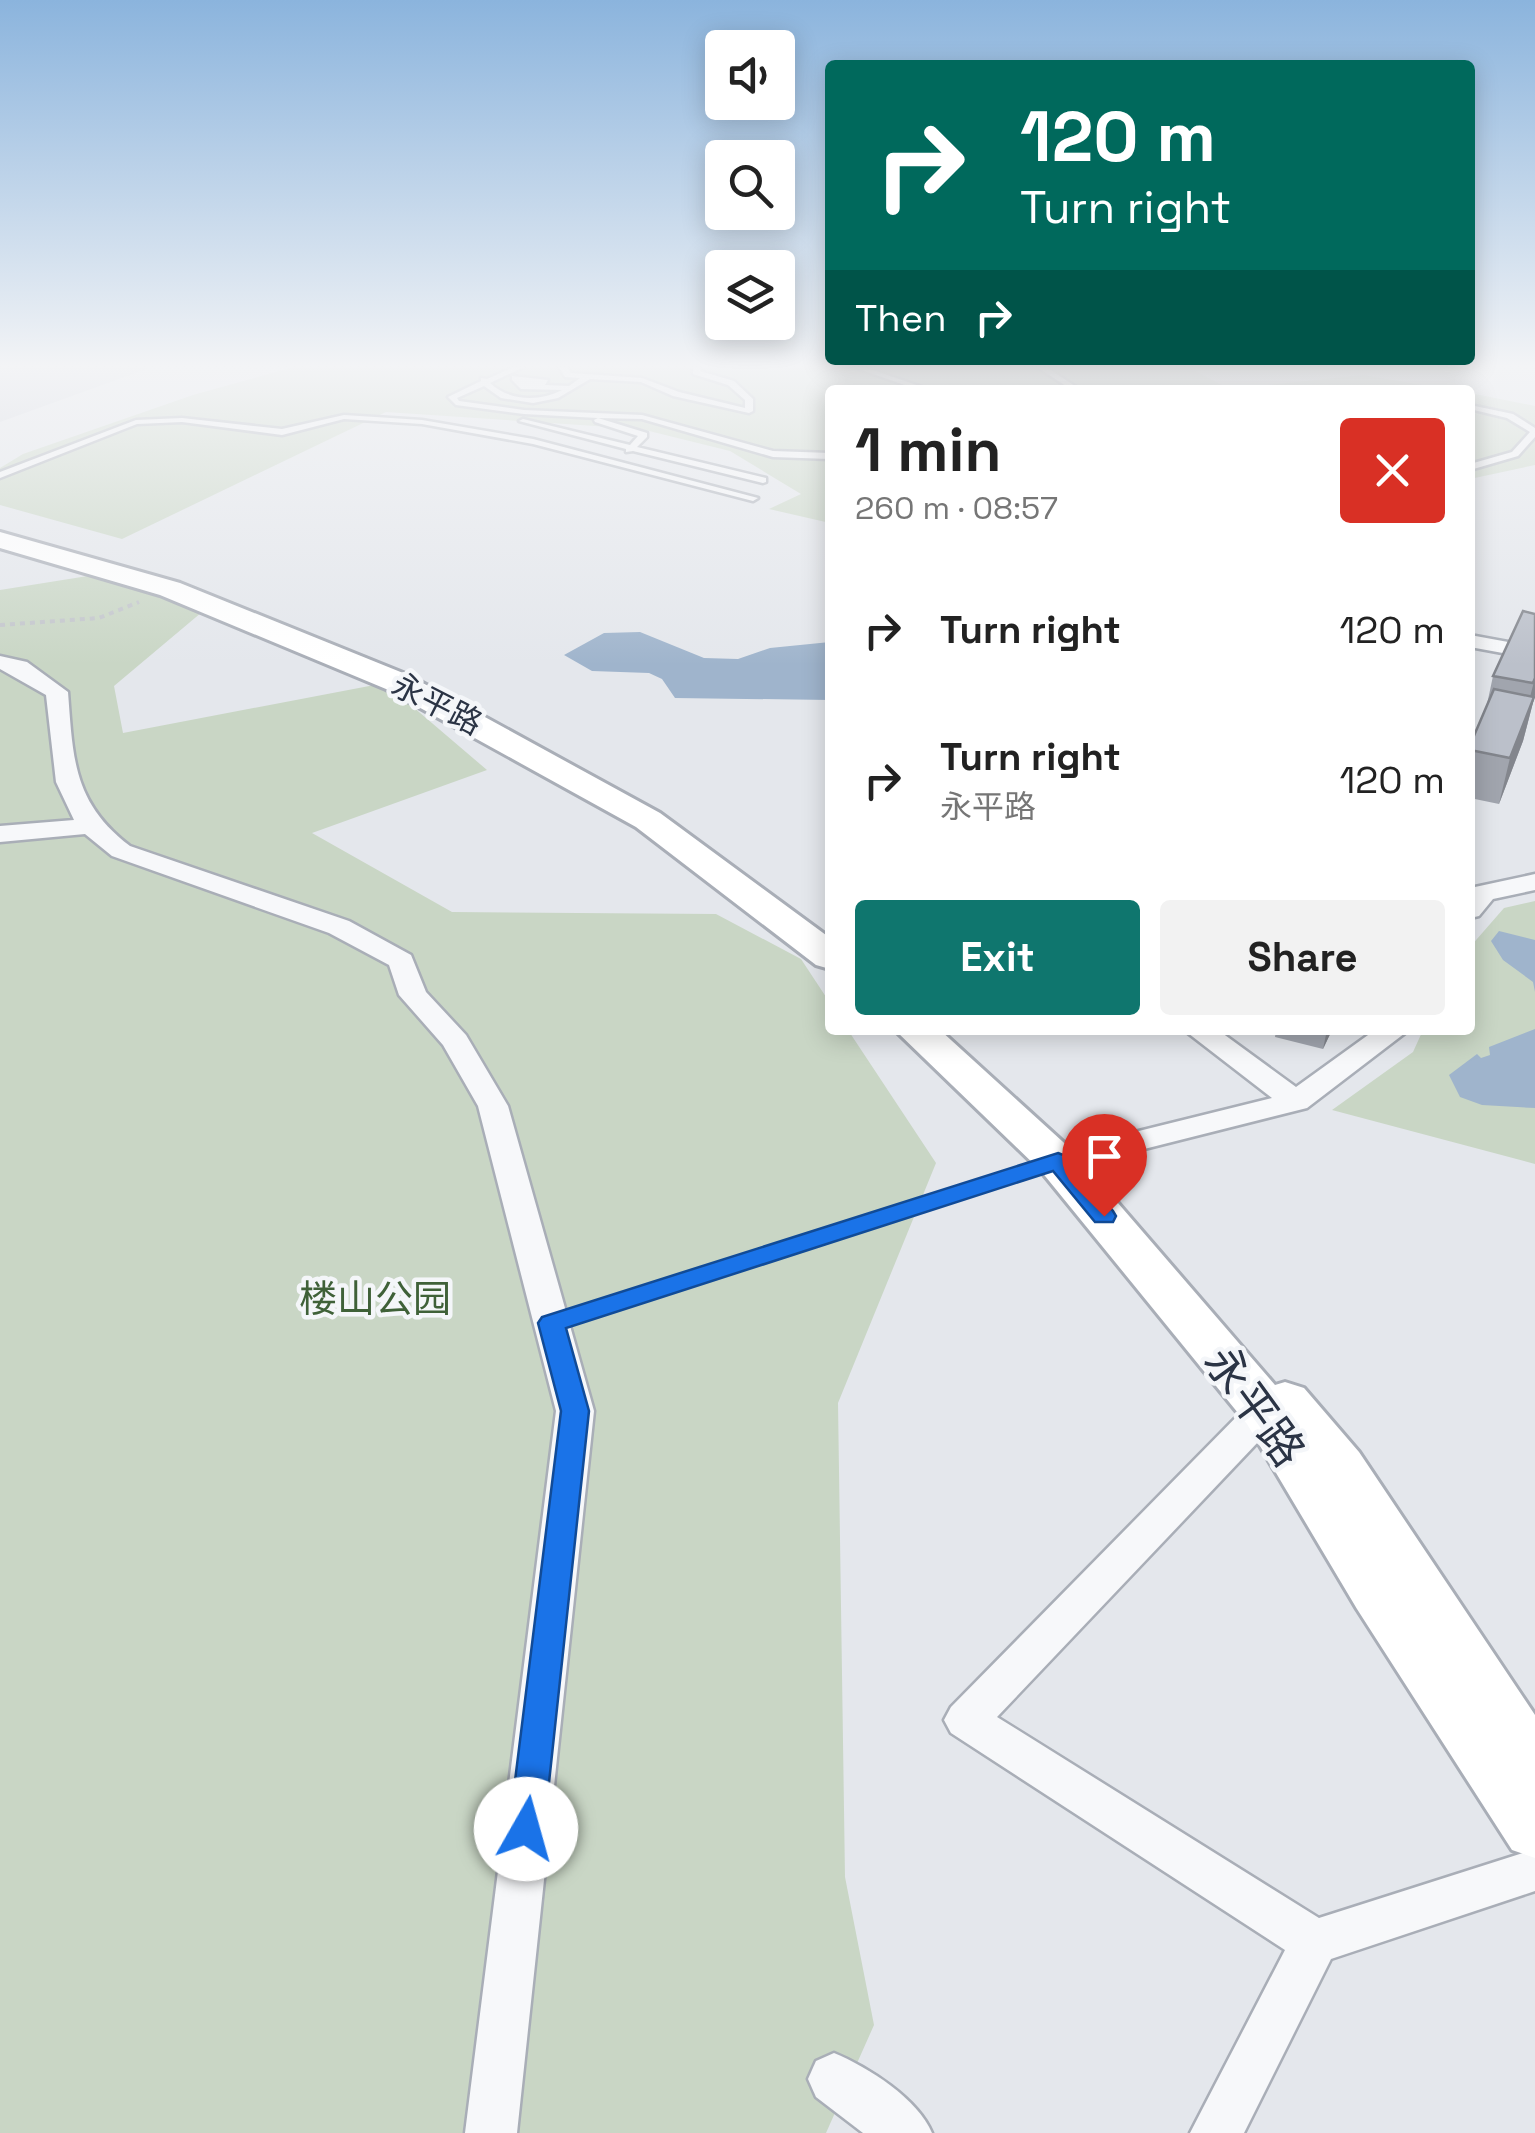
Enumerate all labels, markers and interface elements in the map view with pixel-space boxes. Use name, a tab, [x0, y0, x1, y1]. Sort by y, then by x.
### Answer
map controls	[705, 30, 795, 340]
button: sound	[705, 30, 795, 120]
text: 120 m	[1020, 92, 1216, 181]
icon: right	[855, 100, 985, 230]
button: search	[705, 140, 795, 230]
text: Turn right	[1020, 179, 1231, 236]
button: layers	[705, 250, 795, 340]
icon: right	[966, 290, 1021, 345]
text: Then	[855, 294, 946, 342]
text: 1 min	[855, 412, 1002, 489]
button: close	[1340, 418, 1445, 523]
text: 260 m · 08:57	[855, 488, 1058, 528]
icon: right	[855, 603, 910, 658]
text: Turn right	[940, 606, 1121, 654]
text: 120 m	[1339, 606, 1445, 654]
street label: 永平路	[385, 664, 489, 744]
text: Turn right	[940, 733, 1121, 781]
icon: right	[855, 753, 910, 808]
text: 120 m	[1339, 756, 1445, 804]
text: 永平路	[940, 787, 1036, 827]
button: Exit	[855, 900, 1140, 1015]
button: Share	[1160, 900, 1445, 1015]
pin	[1062, 1114, 1147, 1217]
icon: arrive	[1077, 1129, 1132, 1184]
park label: 楼山公园	[299, 1275, 451, 1323]
street label: 永平路	[1192, 1335, 1317, 1478]
position arrow	[474, 1777, 578, 1881]

